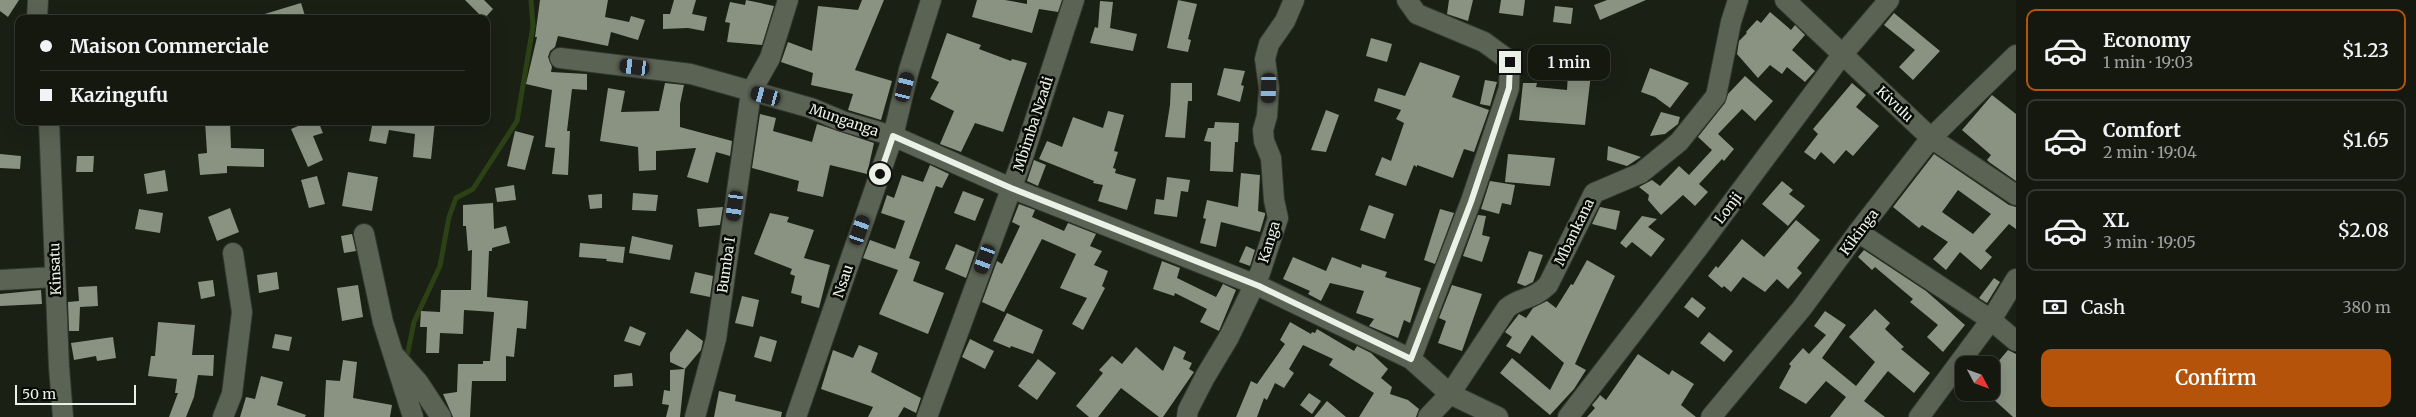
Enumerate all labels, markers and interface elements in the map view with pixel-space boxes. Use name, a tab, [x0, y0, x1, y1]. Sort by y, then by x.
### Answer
icon: car	[2043, 28, 2088, 73]
text: Economy	[2103, 28, 2191, 52]
text: Maison Commerciale	[70, 34, 269, 58]
text: $1.23	[2342, 38, 2389, 62]
callout: 1 min	[1528, 44, 1610, 80]
route end	[1499, 51, 1521, 73]
text: 1 min	[1547, 52, 1591, 72]
text: 1 min · 19:03	[2103, 52, 2193, 72]
car	[619, 58, 650, 76]
car	[894, 71, 915, 103]
car	[1260, 73, 1277, 103]
street label: Mbimba Nzadi	[1009, 74, 1057, 174]
street label: Kivulu	[1873, 82, 1917, 126]
text: Kazingufu	[70, 83, 168, 107]
car	[749, 85, 782, 107]
street label: Munganga	[807, 100, 882, 140]
icon: car	[2043, 118, 2088, 163]
text: Comfort	[2103, 118, 2181, 142]
text: $1.65	[2342, 128, 2389, 152]
text: 2 min · 19:04	[2103, 142, 2197, 162]
route start	[869, 163, 891, 185]
street label: Lonji	[1710, 188, 1746, 227]
car	[725, 190, 744, 222]
street label: Mbankana	[1550, 195, 1598, 268]
street label: Kikinga	[1836, 205, 1882, 259]
icon: car	[2043, 208, 2088, 253]
text: XL	[2103, 208, 2129, 232]
car	[848, 213, 871, 247]
text: $2.08	[2338, 218, 2389, 242]
street label: Kanga	[1254, 219, 1284, 265]
text: 3 min · 19:05	[2103, 232, 2196, 252]
street label: Bumba I	[713, 236, 739, 294]
street label: Kinsatu	[45, 242, 65, 296]
car	[972, 242, 997, 276]
street label: Nsau	[829, 262, 857, 300]
icon: cash	[2041, 293, 2069, 321]
text: Cash	[2081, 295, 2125, 319]
text: 380 m	[2343, 297, 2391, 317]
button: Confirm	[2041, 349, 2391, 407]
north arrow	[1955, 356, 2000, 401]
map controls	[1955, 356, 2000, 401]
scale bar	[15, 382, 136, 405]
text: 50 m	[22, 385, 56, 403]

